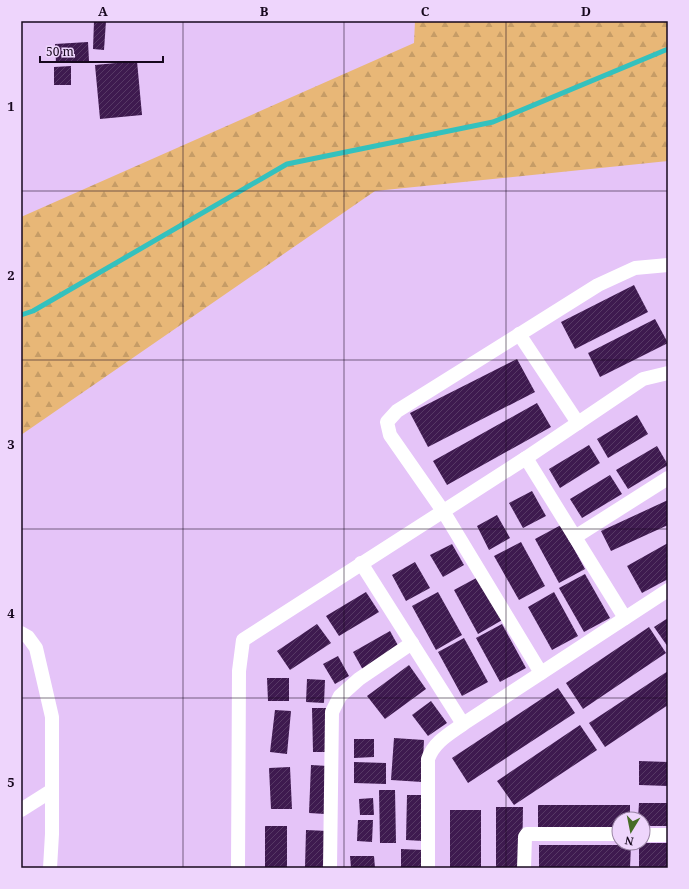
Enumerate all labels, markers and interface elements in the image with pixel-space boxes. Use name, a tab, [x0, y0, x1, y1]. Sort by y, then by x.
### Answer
text: A	[98, 2, 108, 20]
text: B	[260, 2, 269, 20]
text: C	[421, 2, 430, 20]
text: D	[581, 2, 591, 20]
scale bar	[40, 38, 163, 64]
text: 50 m	[46, 43, 74, 60]
text: 1	[7, 97, 15, 115]
text: 2	[7, 266, 15, 284]
text: 3	[7, 435, 15, 453]
text: 4	[7, 604, 15, 622]
text: 5	[7, 773, 15, 791]
north arrow	[611, 811, 651, 851]
text: N	[623, 833, 635, 849]

